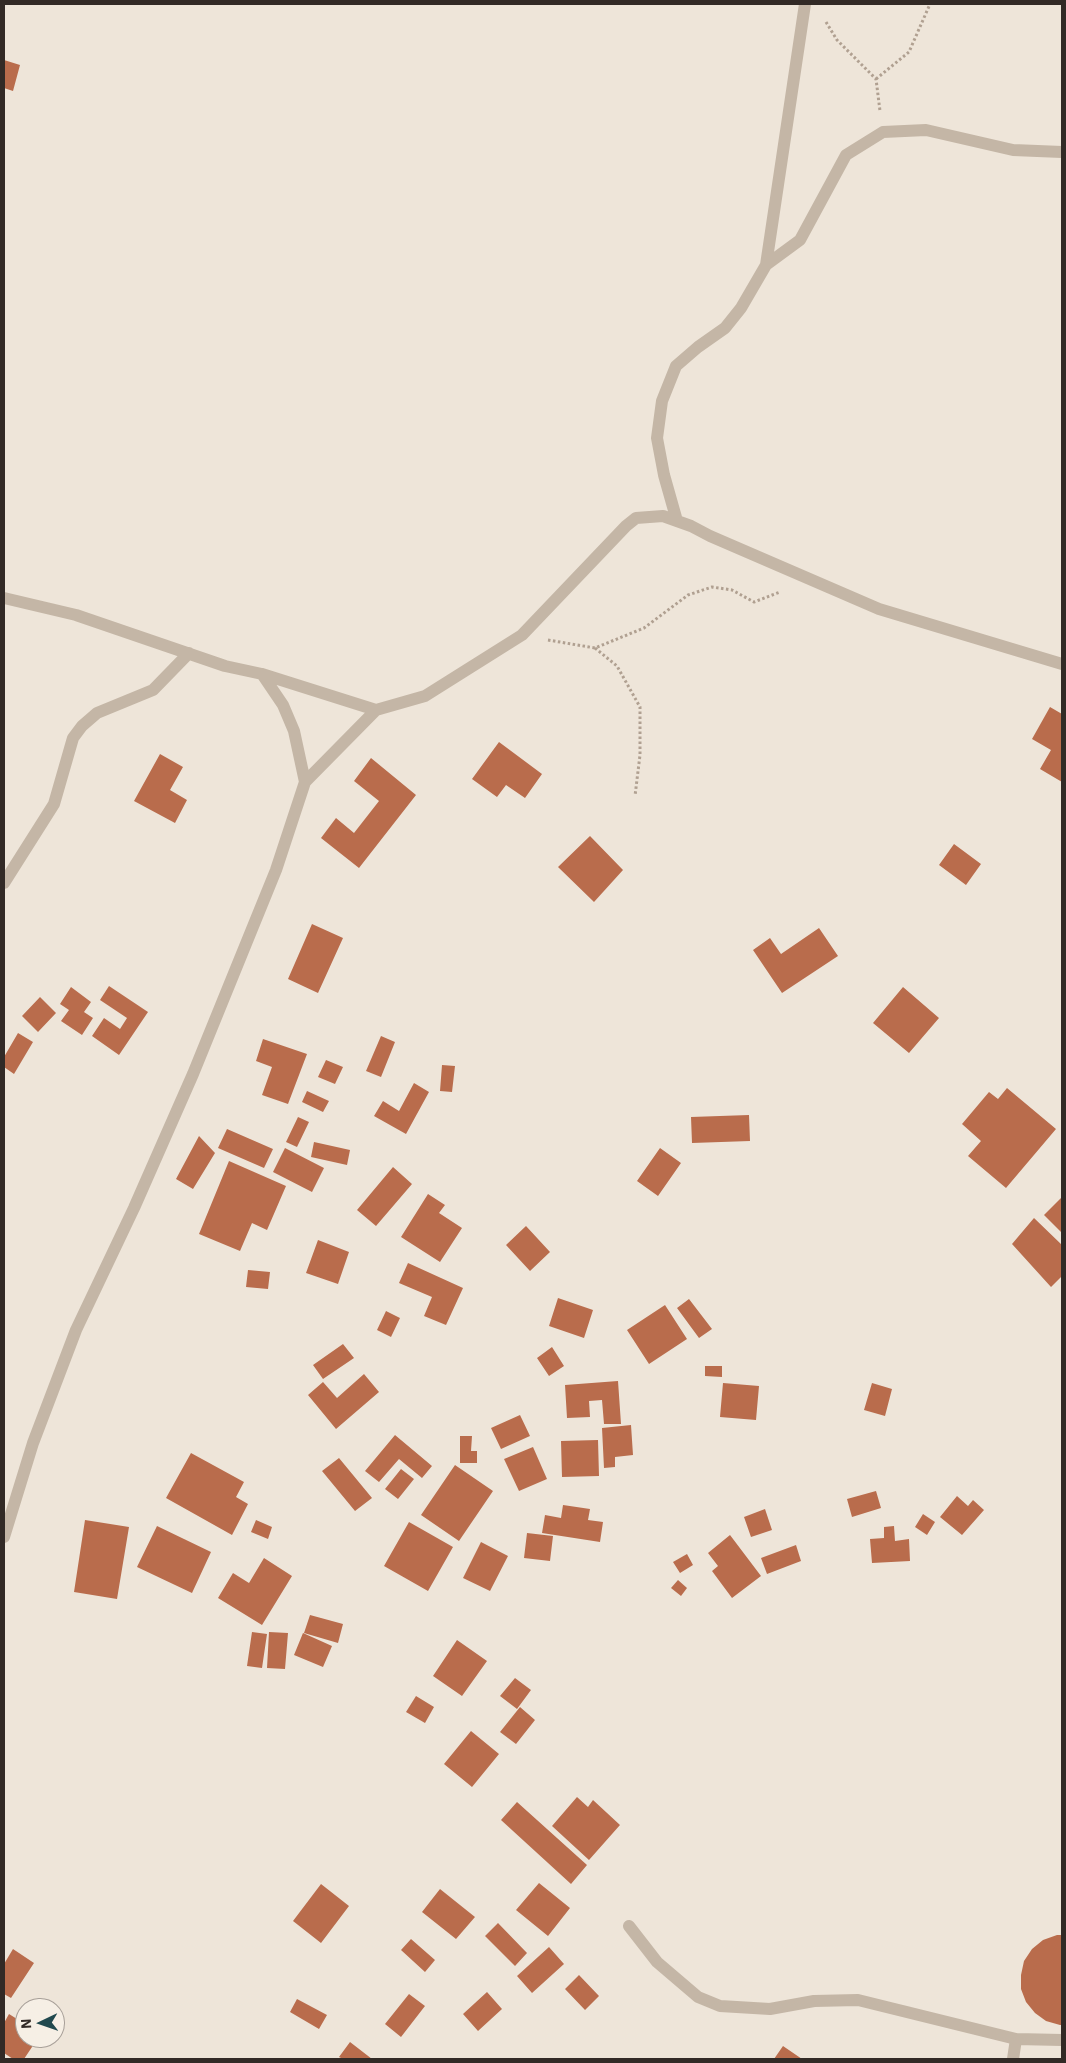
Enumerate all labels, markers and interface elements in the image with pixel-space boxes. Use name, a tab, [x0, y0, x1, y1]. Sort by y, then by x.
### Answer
north arrow	[15, 1998, 65, 2048]
text: N	[17, 2018, 35, 2029]

